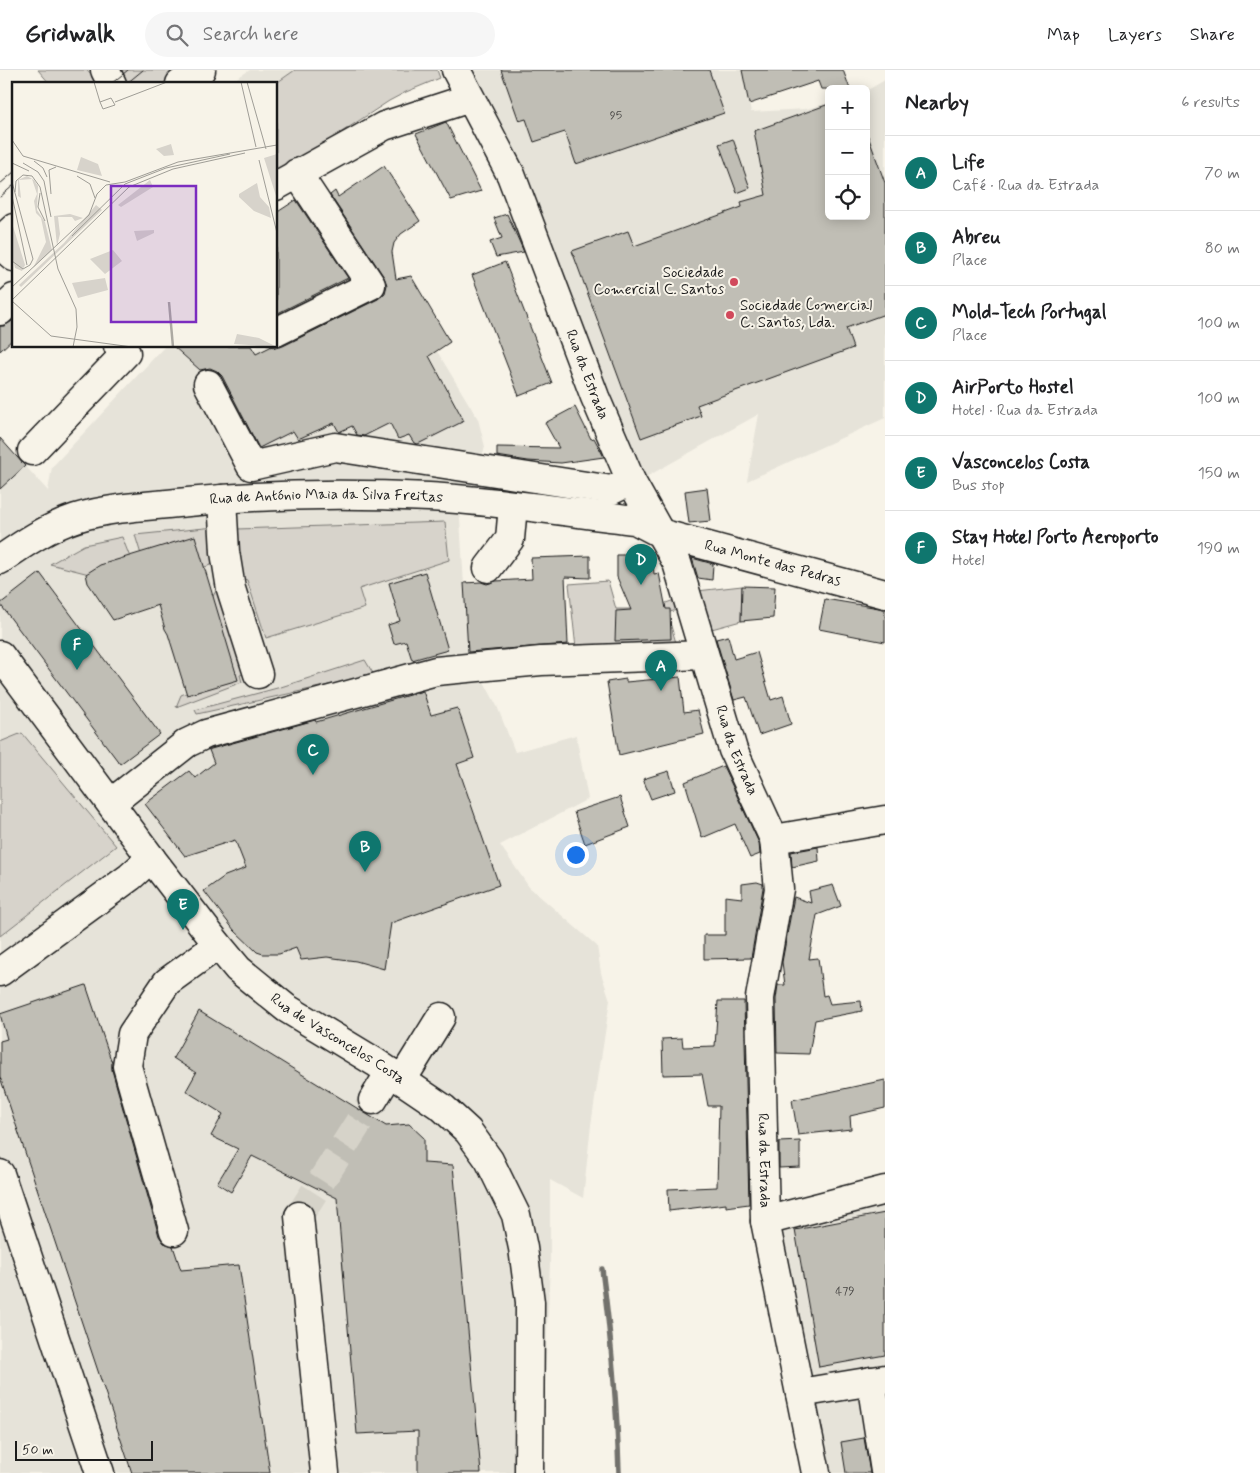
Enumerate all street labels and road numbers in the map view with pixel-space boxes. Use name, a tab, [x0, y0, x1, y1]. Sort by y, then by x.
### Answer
street label: Rua da Estrada	[560, 327, 613, 423]
street label: Rua de António Maia da Silva Freitas	[209, 485, 444, 510]
street label: Rua Monte das Pedras	[702, 535, 843, 592]
street label: Rua da Estrada	[710, 703, 763, 799]
street label: Rua de Vasconcelos Costa	[266, 989, 409, 1089]
street label: Rua da Estrada	[753, 1113, 775, 1208]

